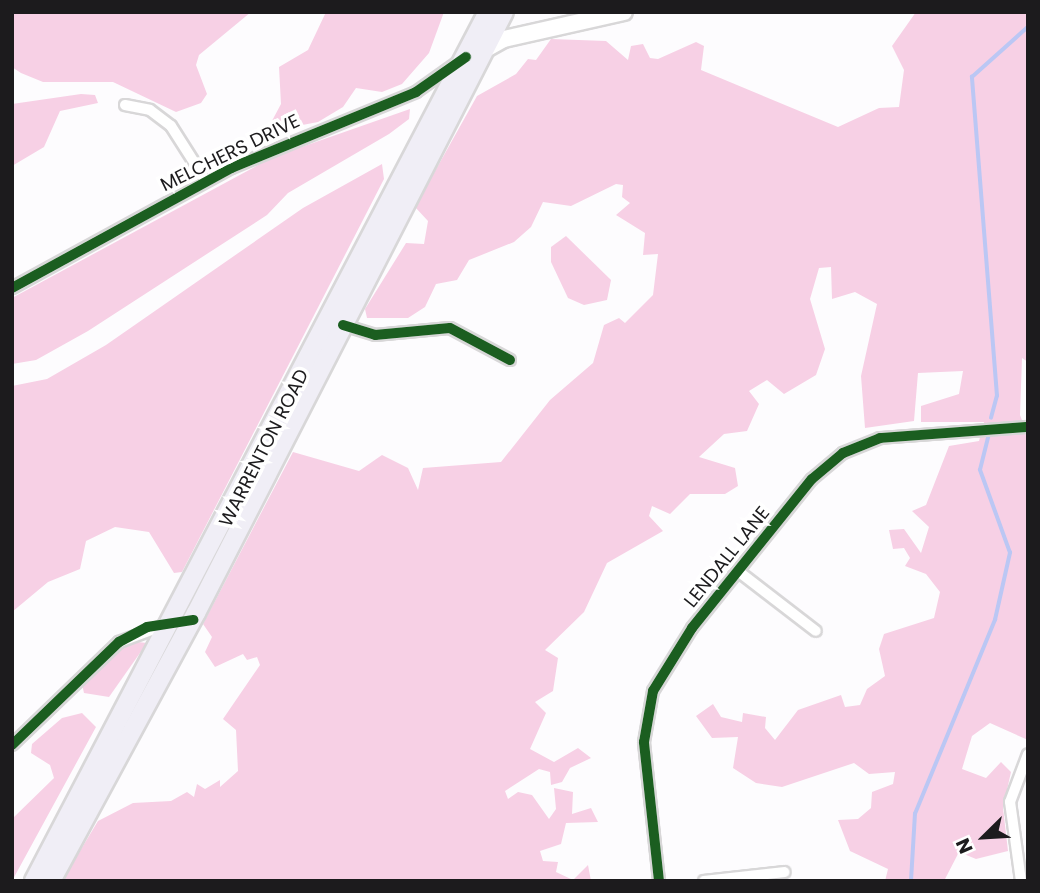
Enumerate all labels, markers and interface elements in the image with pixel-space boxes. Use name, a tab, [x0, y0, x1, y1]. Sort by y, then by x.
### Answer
street label: MELCHERS DRIVE	[157, 109, 303, 197]
street label: WARRENTON ROAD	[214, 365, 314, 531]
street label: LENDALL LANE	[679, 502, 775, 612]
north arrow	[949, 802, 1019, 872]
text: N	[949, 834, 980, 858]

